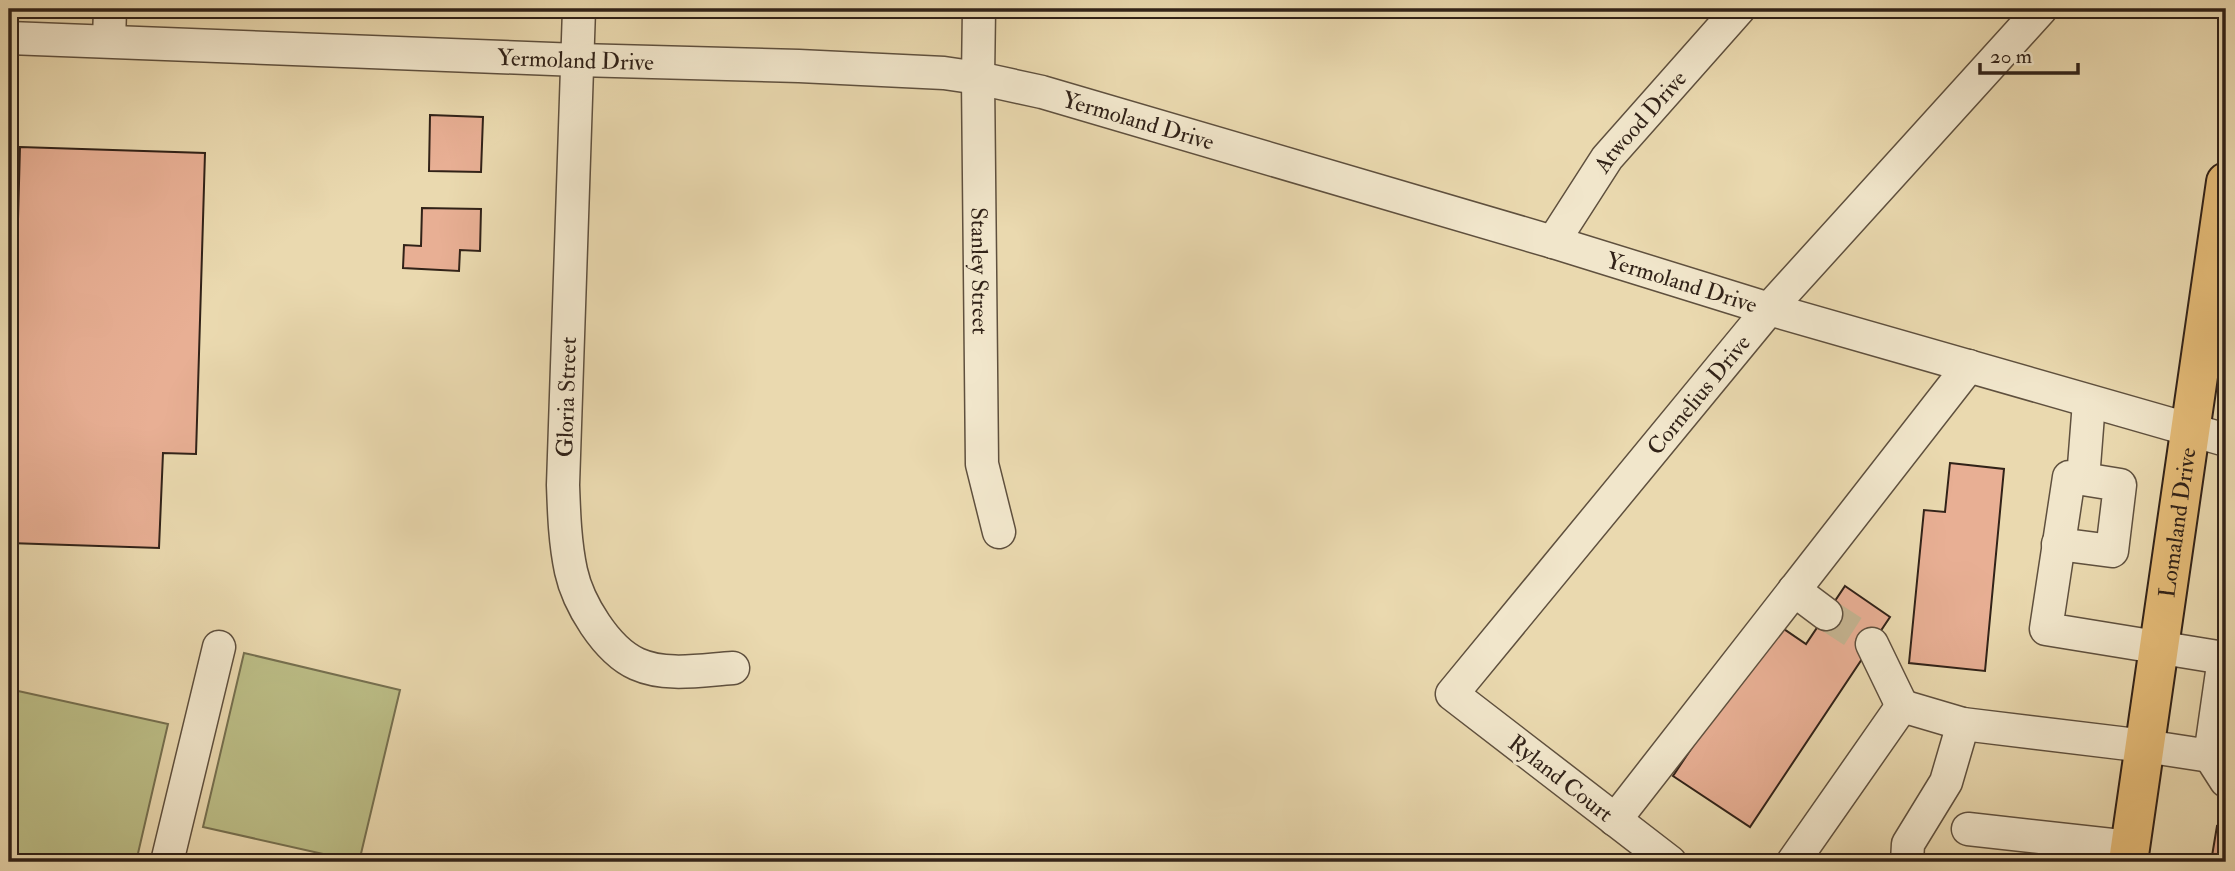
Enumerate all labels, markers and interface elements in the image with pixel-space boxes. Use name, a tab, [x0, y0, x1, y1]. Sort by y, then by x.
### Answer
scale bar	[1980, 32, 2078, 76]
street label: Yermoland Drive	[497, 43, 655, 77]
text: 20 m	[1990, 43, 2032, 70]
street label: Atwood Drive	[1587, 64, 1693, 179]
street label: Yermoland Drive	[1059, 85, 1218, 157]
street label: Stanley Street	[964, 207, 995, 335]
street label: Yermoland Drive	[1603, 245, 1761, 320]
street label: Cornelius Drive	[1641, 329, 1757, 461]
street label: Gloria Street	[550, 336, 583, 458]
street label: Lomaland Drive	[2152, 445, 2203, 599]
street label: Ryland Court	[1502, 728, 1619, 828]

